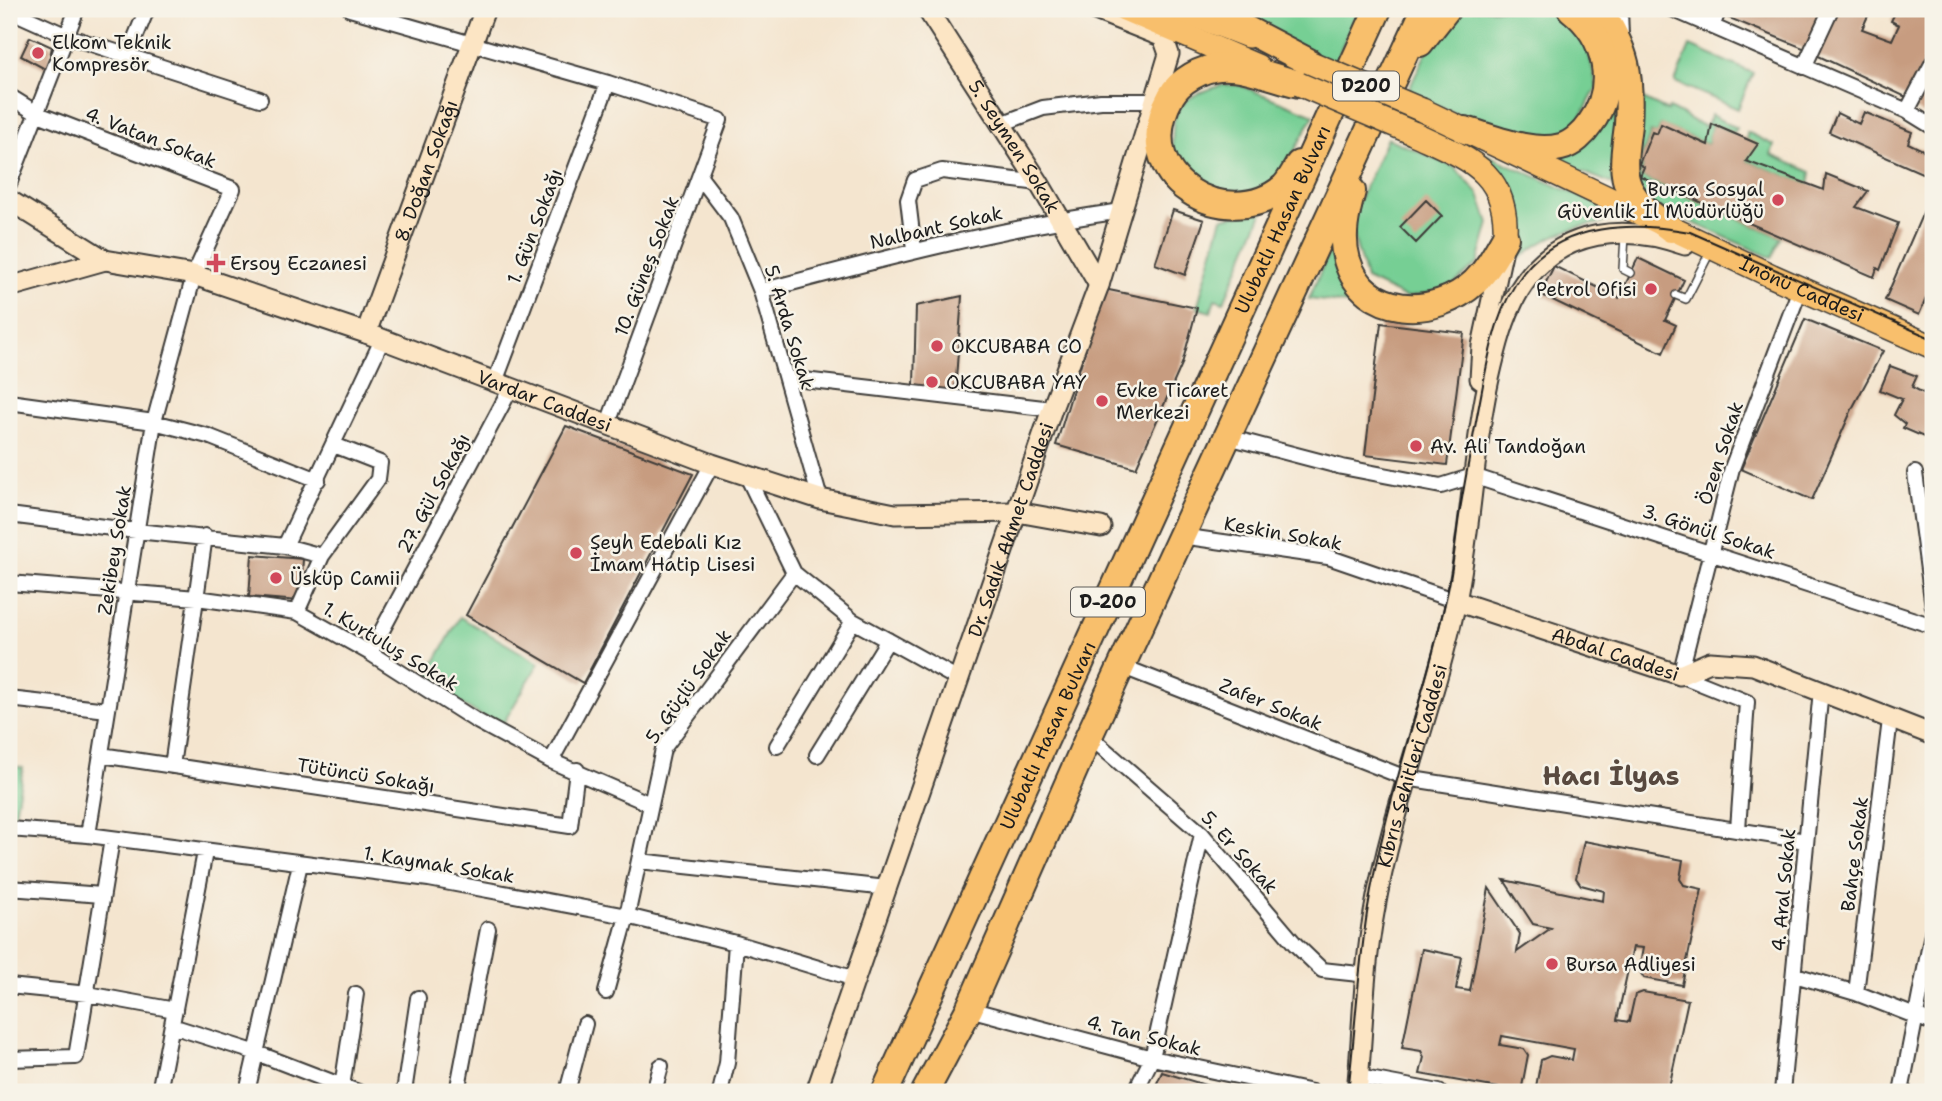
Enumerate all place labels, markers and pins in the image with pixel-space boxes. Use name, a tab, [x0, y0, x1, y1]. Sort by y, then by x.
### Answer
place label: Elkom Teknik Kompresör	[52, 30, 172, 77]
marker: Elkom Teknik Kompresör	[30, 45, 46, 61]
place label: Bursa Sosyal Güvenlik İl Müdürlüğü	[1557, 177, 1764, 224]
marker: Bursa Sosyal Güvenlik İl Müdürlüğü	[1770, 192, 1786, 208]
place label: Ersoy Eczanesi	[230, 251, 367, 276]
marker: Ersoy Eczanesi	[208, 255, 224, 271]
place label: Petrol Ofisi	[1536, 277, 1637, 302]
marker: Petrol Ofisi	[1643, 281, 1659, 297]
place label: OKCUBABA CO	[951, 334, 1082, 359]
marker: OKCUBABA CO	[929, 338, 945, 354]
place label: OKCUBABA YAY	[946, 370, 1087, 395]
marker: OKCUBABA YAY	[924, 374, 940, 390]
place label: Evke Ticaret Merkezi	[1116, 378, 1229, 425]
marker: Evke Ticaret Merkezi	[1094, 393, 1110, 409]
place label: Av. Ali Tandoğan	[1430, 434, 1586, 459]
marker: Av. Ali Tandoğan	[1408, 438, 1424, 454]
place label: Şeyh Edebali Kız İmam Hatip Lisesi	[590, 530, 756, 577]
marker: Şeyh Edebali Kız İmam Hatip Lisesi	[568, 545, 584, 561]
place label: Üsküp Camii	[290, 566, 400, 591]
marker: Üsküp Camii	[268, 570, 284, 586]
place label: Bursa Adliyesi	[1566, 952, 1696, 977]
marker: Bursa Adliyesi	[1544, 956, 1560, 972]

